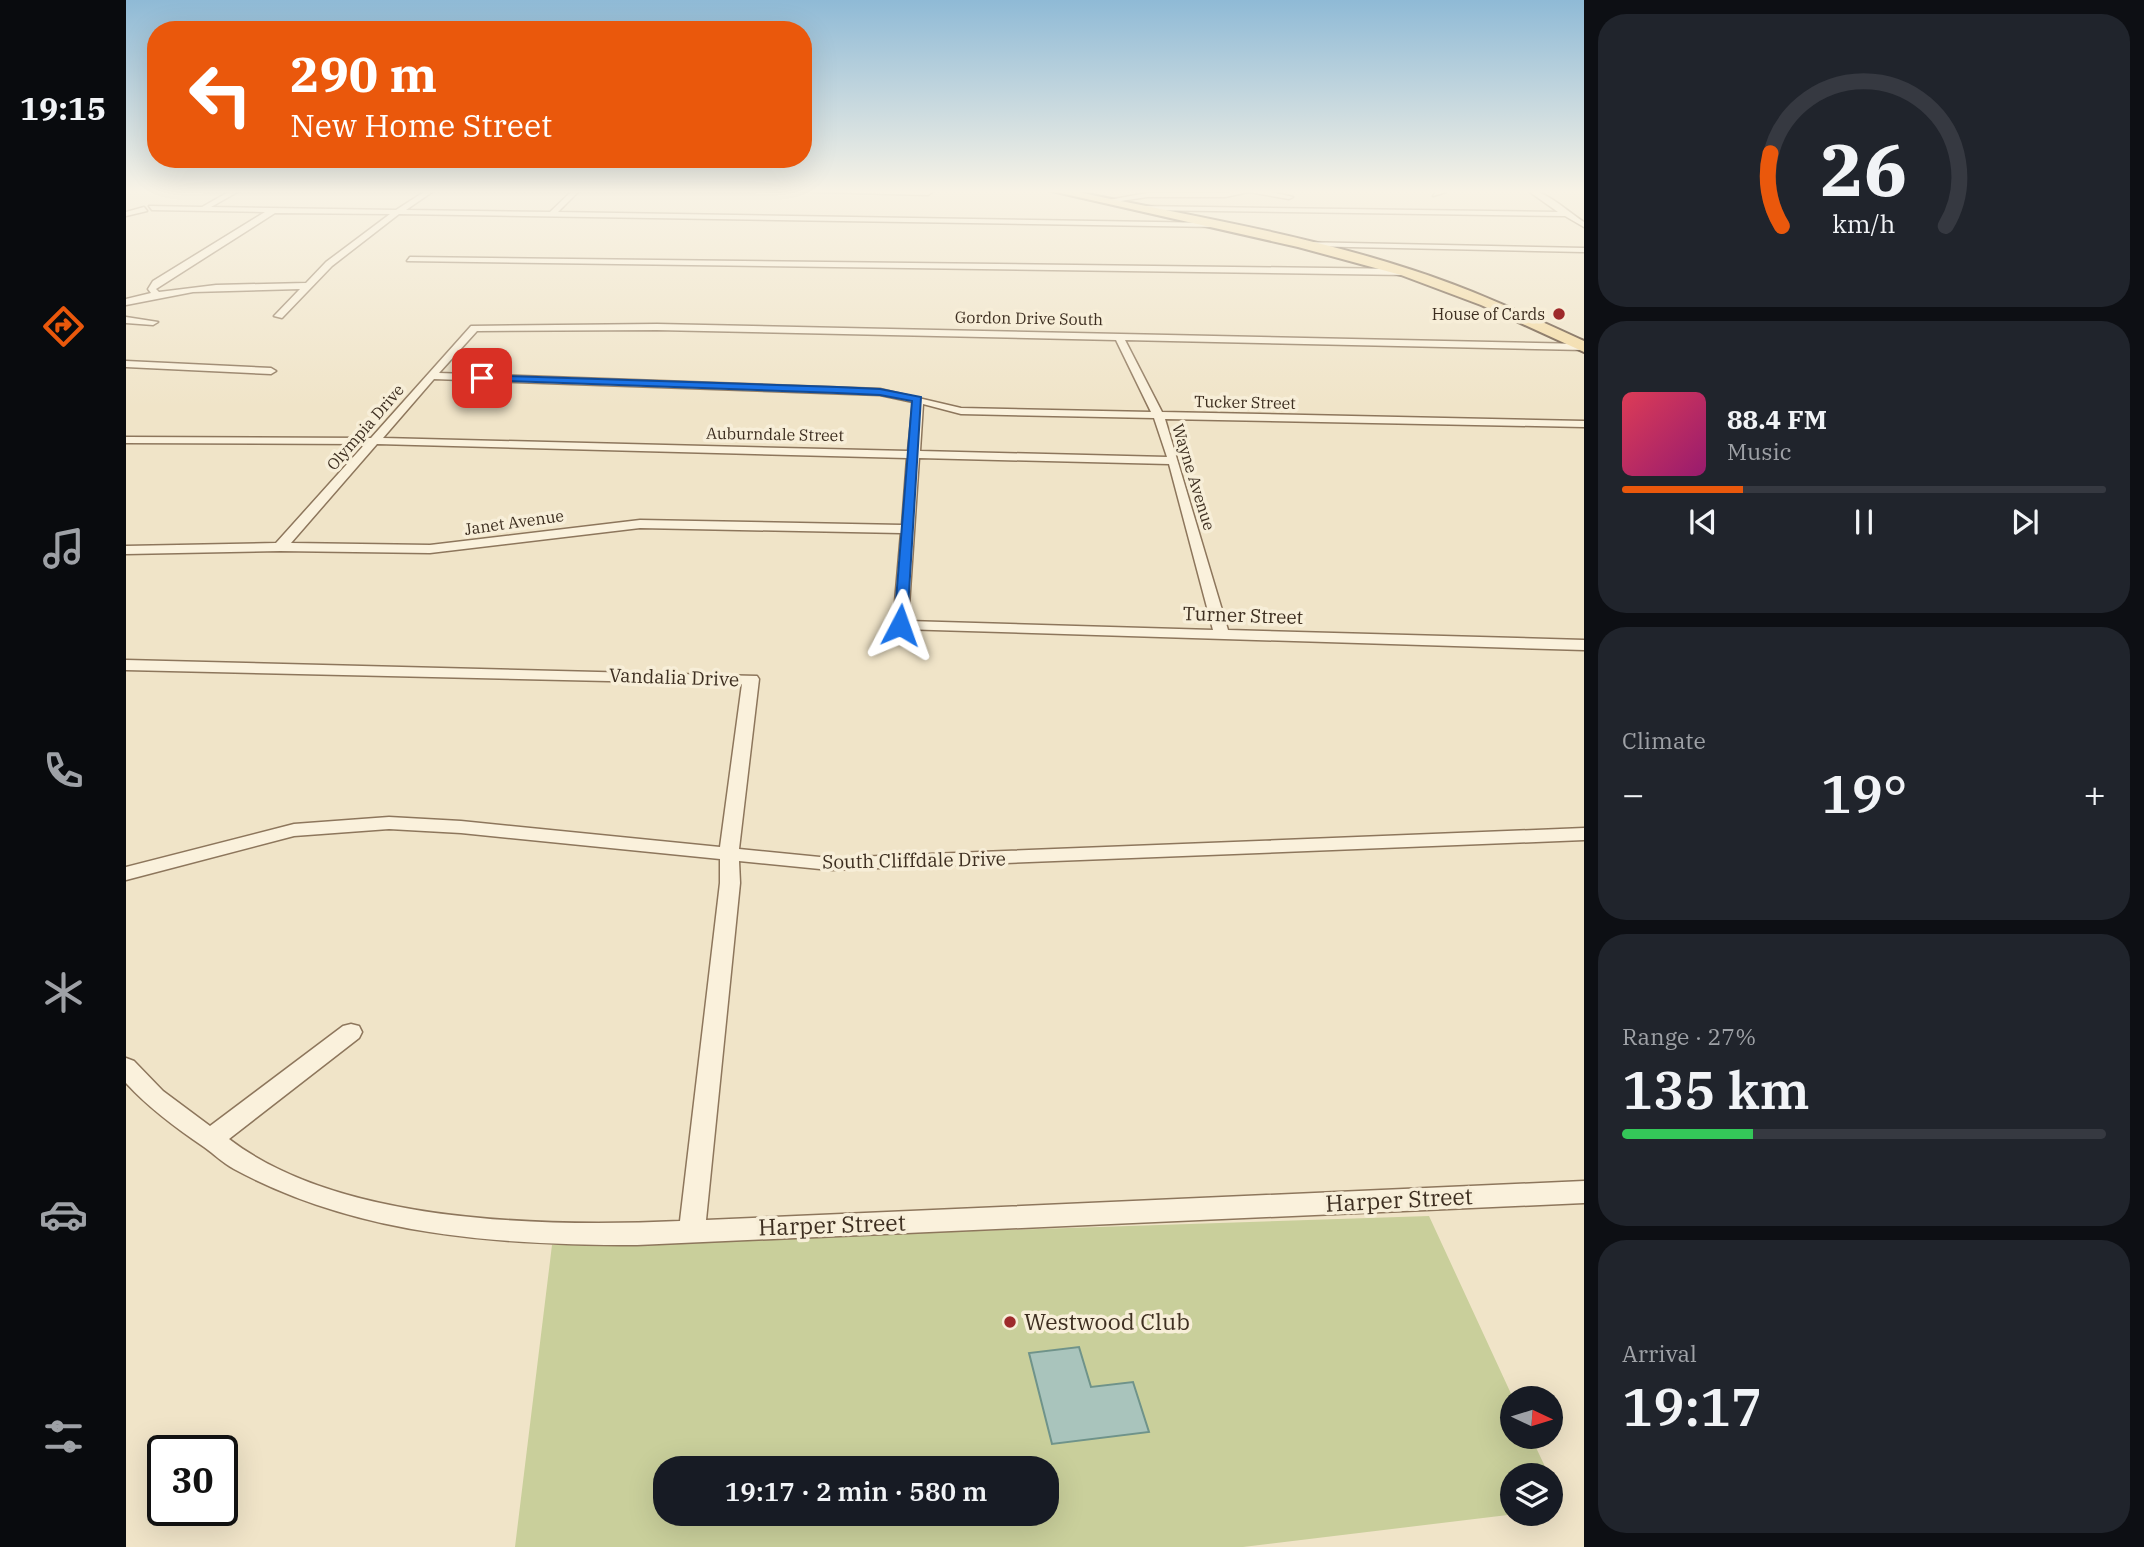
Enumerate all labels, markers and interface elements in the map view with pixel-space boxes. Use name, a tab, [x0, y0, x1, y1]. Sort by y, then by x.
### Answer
text: 290 m	[290, 42, 437, 105]
icon: left	[175, 49, 266, 140]
text: 19:15	[20, 87, 106, 129]
text: New Home Street	[290, 104, 552, 146]
text: 26	[1820, 122, 1908, 217]
text: km/h	[1832, 207, 1896, 240]
icon: directions	[39, 302, 88, 351]
place label: House of Cards	[1432, 304, 1545, 324]
marker: House of Cards	[1551, 306, 1567, 322]
street label: Gordon Drive South	[955, 307, 1103, 329]
pin	[452, 348, 512, 408]
icon: arrive	[463, 359, 501, 397]
street label: Olympia Drive	[322, 380, 408, 474]
street label: Tucker Street	[1194, 391, 1296, 413]
text: 88.4 FM	[1727, 402, 1827, 436]
street label: Wayne Avenue	[1168, 421, 1220, 533]
street label: Auburndale Street	[706, 423, 844, 445]
text: Music	[1727, 436, 1792, 466]
icon: previous	[1684, 503, 1722, 541]
icon: pause	[1845, 503, 1883, 541]
icon: next	[2006, 503, 2044, 541]
street label: Janet Avenue	[463, 505, 565, 539]
icon: music	[39, 524, 88, 573]
position arrow	[863, 588, 937, 662]
street label: Turner Street	[1182, 601, 1304, 629]
street label: Vandalia Drive	[608, 663, 740, 691]
text: Climate	[1622, 725, 1706, 755]
icon: phone	[39, 746, 88, 795]
text: 19°	[1821, 760, 1907, 827]
text: −	[1622, 769, 1645, 818]
text: +	[2083, 769, 2106, 818]
street label: South Cliffdale Drive	[822, 846, 1006, 874]
icon: climate	[39, 968, 88, 1017]
text: Range · 27%	[1622, 1021, 1756, 1051]
text: 135 km	[1622, 1056, 1810, 1123]
street label: Harper Street	[1324, 1180, 1473, 1218]
icon: car	[39, 1190, 88, 1239]
street label: Harper Street	[758, 1206, 906, 1242]
place label: Westwood Club	[1024, 1306, 1190, 1336]
marker: Westwood Club	[1002, 1314, 1018, 1330]
text: Arrival	[1622, 1338, 1697, 1368]
text: 19:17	[1622, 1373, 1762, 1440]
north arrow	[1500, 1386, 1563, 1449]
map controls	[1500, 1386, 1563, 1526]
icon: filters	[39, 1412, 88, 1461]
speed limit sign: 30	[147, 1435, 238, 1526]
button: layers	[1500, 1463, 1563, 1526]
text: 19:17 · 2 min · 580 m	[725, 1474, 987, 1508]

